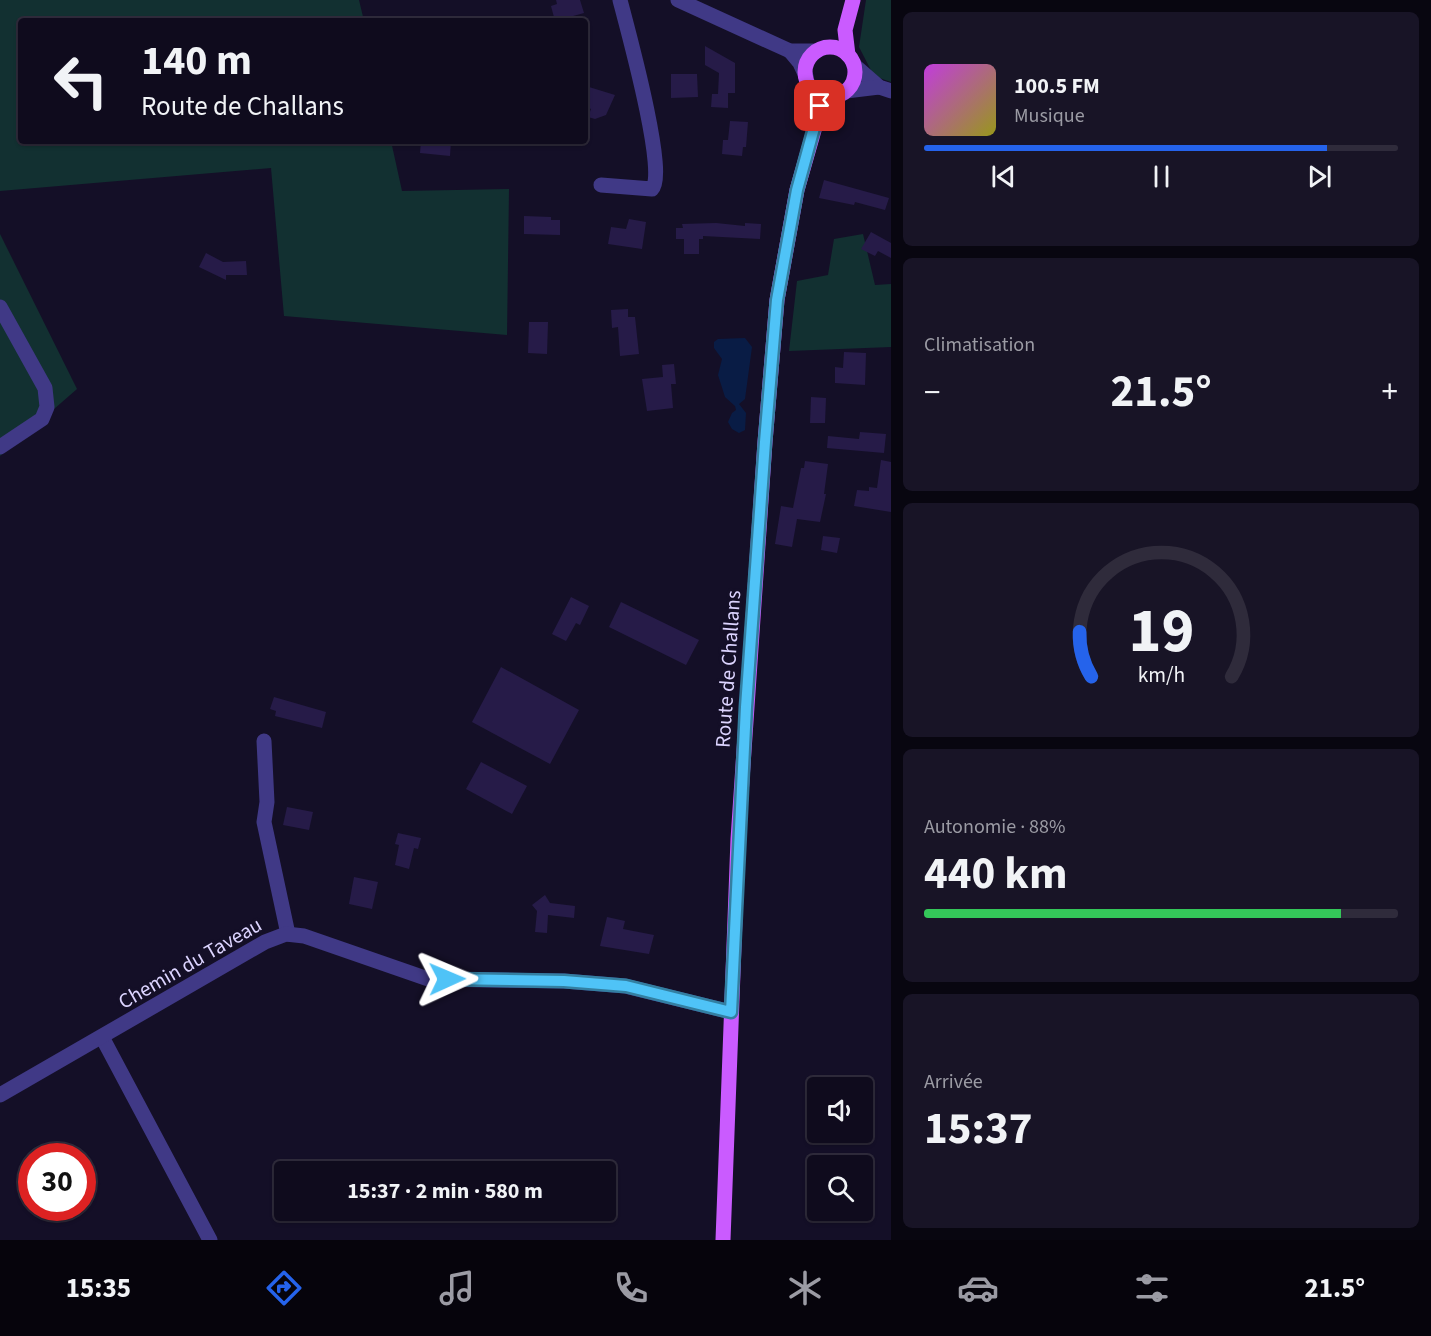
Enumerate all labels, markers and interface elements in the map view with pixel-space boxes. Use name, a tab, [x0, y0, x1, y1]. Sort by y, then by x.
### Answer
text: 140 m	[141, 31, 252, 91]
icon: left	[42, 42, 120, 120]
text: 100.5 FM	[1014, 70, 1100, 102]
pin	[794, 80, 845, 131]
text: Route de Challans	[141, 87, 344, 126]
icon: arrive	[803, 89, 836, 122]
text: Musique	[1014, 102, 1085, 130]
icon: previous	[987, 160, 1020, 193]
icon: pause	[1145, 160, 1178, 193]
icon: next	[1303, 160, 1336, 193]
text: Climatisation	[924, 331, 1035, 359]
text: 21.5°	[1110, 360, 1212, 424]
text: −	[924, 369, 940, 416]
text: +	[1382, 369, 1398, 416]
text: 19	[1128, 587, 1194, 676]
street label: Route de Challans	[708, 589, 748, 749]
text: km/h	[1137, 660, 1185, 691]
text: Autonomie · 88%	[924, 813, 1065, 841]
text: 440 km	[924, 842, 1068, 906]
street label: Chemin du Taveau	[113, 910, 267, 1016]
position arrow	[415, 947, 479, 1011]
text: Arrivée	[924, 1068, 983, 1096]
map controls	[807, 1077, 873, 1221]
button: sound	[807, 1077, 873, 1143]
text: 15:37	[924, 1097, 1033, 1161]
speed limit sign: 30	[18, 1143, 96, 1221]
button: search	[807, 1155, 873, 1221]
text: 15:37 · 2 min · 580 m	[347, 1175, 543, 1207]
icon: directions	[263, 1267, 305, 1309]
icon: music	[436, 1267, 478, 1309]
icon: phone	[610, 1267, 652, 1309]
icon: climate	[784, 1267, 826, 1309]
icon: car	[957, 1267, 999, 1309]
icon: filters	[1131, 1267, 1173, 1309]
text: 15:35	[66, 1269, 131, 1308]
text: 21.5°	[1304, 1269, 1365, 1308]

